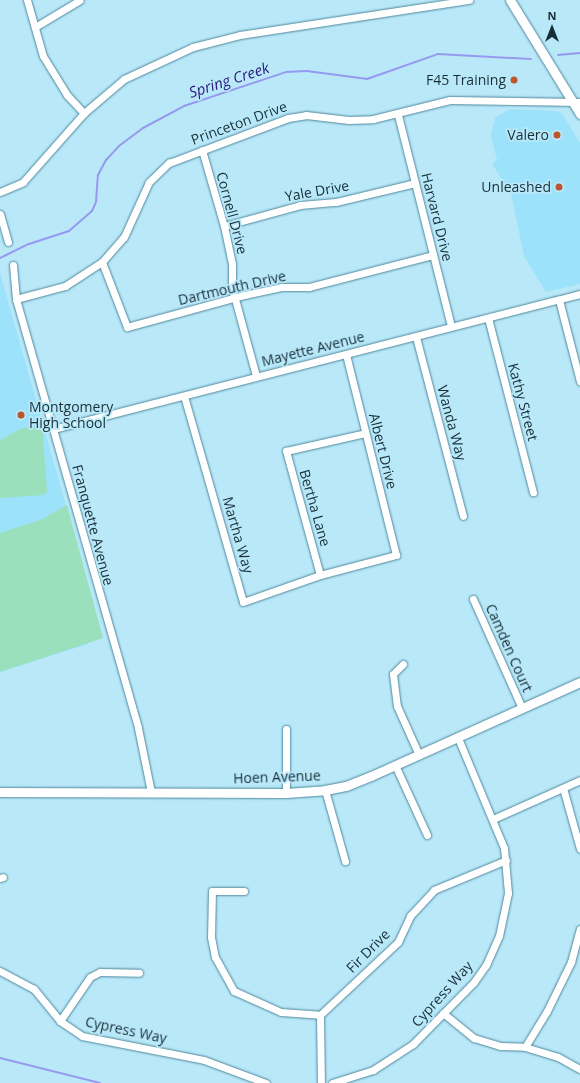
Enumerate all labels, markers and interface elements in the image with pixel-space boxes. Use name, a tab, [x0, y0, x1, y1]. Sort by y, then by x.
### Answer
north arrow	[532, 8, 572, 48]
text: N	[548, 8, 556, 23]
water label: Spring Creek	[187, 59, 271, 101]
place label: F45 Training	[426, 72, 506, 88]
marker: F45 Training	[509, 75, 519, 85]
street label: Princeton Drive	[189, 98, 289, 148]
place label: Valero	[507, 127, 549, 143]
marker: Valero	[552, 130, 562, 140]
street label: Cornell Drive	[213, 170, 251, 256]
street label: Harvard Drive	[418, 171, 456, 263]
street label: Yale Drive	[284, 177, 350, 205]
place label: Unleashed	[481, 179, 551, 195]
marker: Unleashed	[554, 182, 564, 192]
street label: Dartmouth Drive	[176, 267, 288, 309]
street label: Mayette Avenue	[260, 328, 366, 370]
street label: Kathy Street	[505, 361, 541, 443]
street label: Wanda Way	[434, 384, 470, 462]
place label: Montgomery High School	[29, 399, 113, 432]
marker: Montgomery High School	[16, 410, 26, 420]
street label: Albert Drive	[365, 411, 401, 491]
street label: Franquette Avenue	[69, 463, 117, 587]
street label: Bertha Lane	[296, 468, 334, 548]
street label: Martha Way	[219, 495, 257, 575]
street label: Camden Court	[482, 601, 536, 695]
street label: Hoen Avenue	[233, 767, 321, 787]
street label: Fir Drive	[343, 926, 393, 976]
street label: Cypress Way	[408, 958, 476, 1030]
street label: Cypress Way	[84, 1013, 168, 1047]

